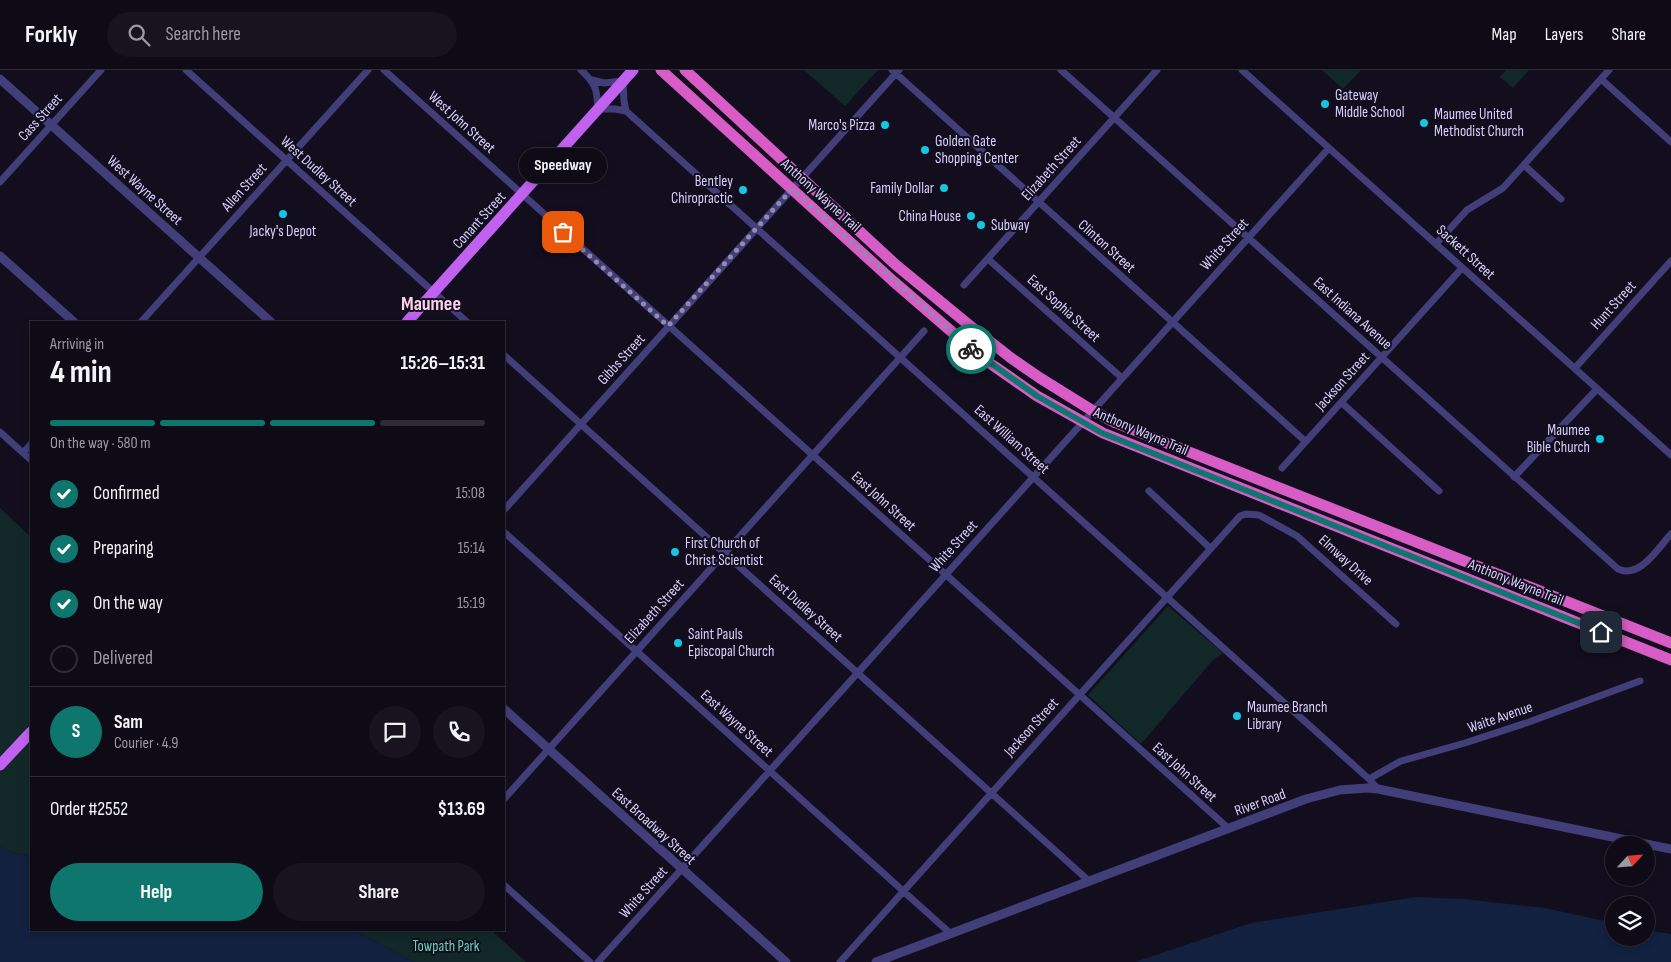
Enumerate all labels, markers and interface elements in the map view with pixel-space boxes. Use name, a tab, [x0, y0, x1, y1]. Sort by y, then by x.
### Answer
search box	[107, 12, 457, 57]
text: Forkly	[25, 20, 77, 49]
icon: search	[125, 21, 153, 49]
text: Search here	[165, 23, 241, 46]
text: Map	[1492, 24, 1517, 45]
text: Layers	[1545, 24, 1584, 45]
text: Share	[1612, 24, 1646, 45]
place label: Gateway Middle School	[1335, 86, 1405, 122]
street label: West John Street	[424, 87, 500, 158]
street label: Cass Street	[14, 89, 67, 145]
marker: Gateway Middle School	[1319, 98, 1331, 110]
place label: Maumee United Methodist Church	[1434, 105, 1524, 141]
place label: Marco's Pizza	[808, 116, 875, 135]
marker: Maumee United Methodist Church	[1418, 117, 1430, 129]
marker: Marco's Pizza	[879, 119, 891, 131]
street label: West Dudley Street	[277, 132, 361, 211]
place label: Golden Gate Shopping Center	[935, 132, 1019, 168]
street label: Elizabeth Street	[1017, 132, 1086, 205]
marker: Golden Gate Shopping Center	[919, 144, 931, 156]
callout: Speedway	[519, 147, 607, 182]
street label: West Wayne Street	[103, 151, 187, 230]
street label: Anthony Wayne Trail	[776, 154, 865, 236]
text: Speedway	[534, 156, 592, 175]
street label: Allen Street	[217, 159, 271, 216]
place label: Bentley Chiropractic	[671, 172, 733, 208]
place label: Family Dollar	[870, 179, 935, 198]
marker: Family Dollar	[938, 182, 950, 194]
marker: Bentley Chiropractic	[737, 184, 749, 196]
street label: Conant Street	[449, 187, 510, 253]
place label: China House	[898, 207, 961, 226]
marker: Jacky's Depot	[277, 208, 289, 220]
marker: China House	[965, 210, 977, 222]
pin	[542, 211, 584, 253]
street label: White Street	[1196, 214, 1253, 274]
place label: Subway	[991, 216, 1030, 235]
street label: Clinton Street	[1074, 216, 1140, 277]
icon: bag	[549, 218, 577, 246]
marker: Subway	[975, 219, 987, 231]
street label: Sackett Street	[1432, 221, 1499, 284]
place label: Jacky's Depot	[249, 222, 317, 241]
street label: East Sophia Street	[1023, 271, 1105, 346]
street label: East Indiana Avenue	[1309, 273, 1396, 354]
street label: Hunt Street	[1587, 277, 1640, 334]
district label: Maumee	[401, 292, 461, 316]
courier	[946, 324, 996, 374]
street label: Gibbs Street	[594, 330, 650, 389]
text: Arriving in	[50, 335, 104, 354]
icon: bike	[957, 335, 985, 363]
street label: Jackson Street	[1310, 348, 1374, 415]
text: 15:26–15:31	[401, 352, 485, 375]
text: 4 min	[50, 353, 112, 392]
street label: East William Street	[970, 401, 1054, 478]
street label: Anthony Wayne Trail	[1090, 403, 1191, 460]
place label: Maumee Bible Church	[1527, 421, 1590, 457]
marker: Maumee Bible Church	[1594, 433, 1606, 445]
text: On the way · 580 m	[50, 434, 151, 453]
street label: East John Street	[847, 467, 920, 536]
icon: check	[50, 480, 78, 508]
text: Confirmed	[93, 482, 160, 505]
text: 15:08	[456, 484, 485, 503]
street label: White Street	[925, 516, 982, 576]
street label: Elmway Drive	[1314, 531, 1377, 590]
place label: First Church of Christ Scientist	[685, 534, 764, 570]
icon: check	[50, 535, 78, 563]
text: Preparing	[93, 537, 154, 560]
text: 15:14	[458, 539, 485, 558]
marker: First Church of Christ Scientist	[669, 546, 681, 558]
street label: Anthony Wayne Trail	[1464, 554, 1566, 610]
street label: East Dudley Street	[765, 570, 847, 647]
street label: Elizabeth Street	[620, 575, 689, 648]
icon: check	[50, 590, 78, 618]
text: On the way	[93, 592, 163, 615]
text: 15:19	[457, 594, 485, 613]
pin	[1580, 611, 1622, 653]
icon: home	[1587, 618, 1615, 646]
place label: Saint Pauls Episcopal Church	[688, 625, 774, 661]
marker: Saint Pauls Episcopal Church	[672, 637, 684, 649]
text: Delivered	[93, 647, 153, 670]
street label: East Wayne Street	[696, 686, 777, 761]
street label: Jackson Street	[999, 694, 1063, 761]
place label: Maumee Branch Library	[1247, 698, 1327, 734]
street label: Waite Avenue	[1465, 698, 1535, 737]
button: chat	[369, 706, 421, 758]
button: phone	[433, 706, 485, 758]
marker: Maumee Branch Library	[1231, 710, 1243, 722]
text: Sam	[114, 711, 143, 734]
text: S	[72, 720, 80, 743]
text: Courier · 4.9	[114, 734, 178, 753]
street label: East John Street	[1148, 738, 1221, 807]
street label: East Broadway Street	[608, 784, 700, 869]
street label: River Road	[1232, 784, 1288, 820]
text: Order #2552	[50, 798, 128, 821]
text: $13.69	[438, 798, 485, 821]
north arrow	[1605, 836, 1655, 886]
map controls	[1605, 836, 1655, 946]
street label: White Street	[615, 862, 672, 922]
button: Help	[50, 863, 263, 921]
button: Share	[273, 863, 485, 921]
button: layers	[1605, 896, 1655, 946]
park label: Towpath Park	[413, 937, 480, 956]

